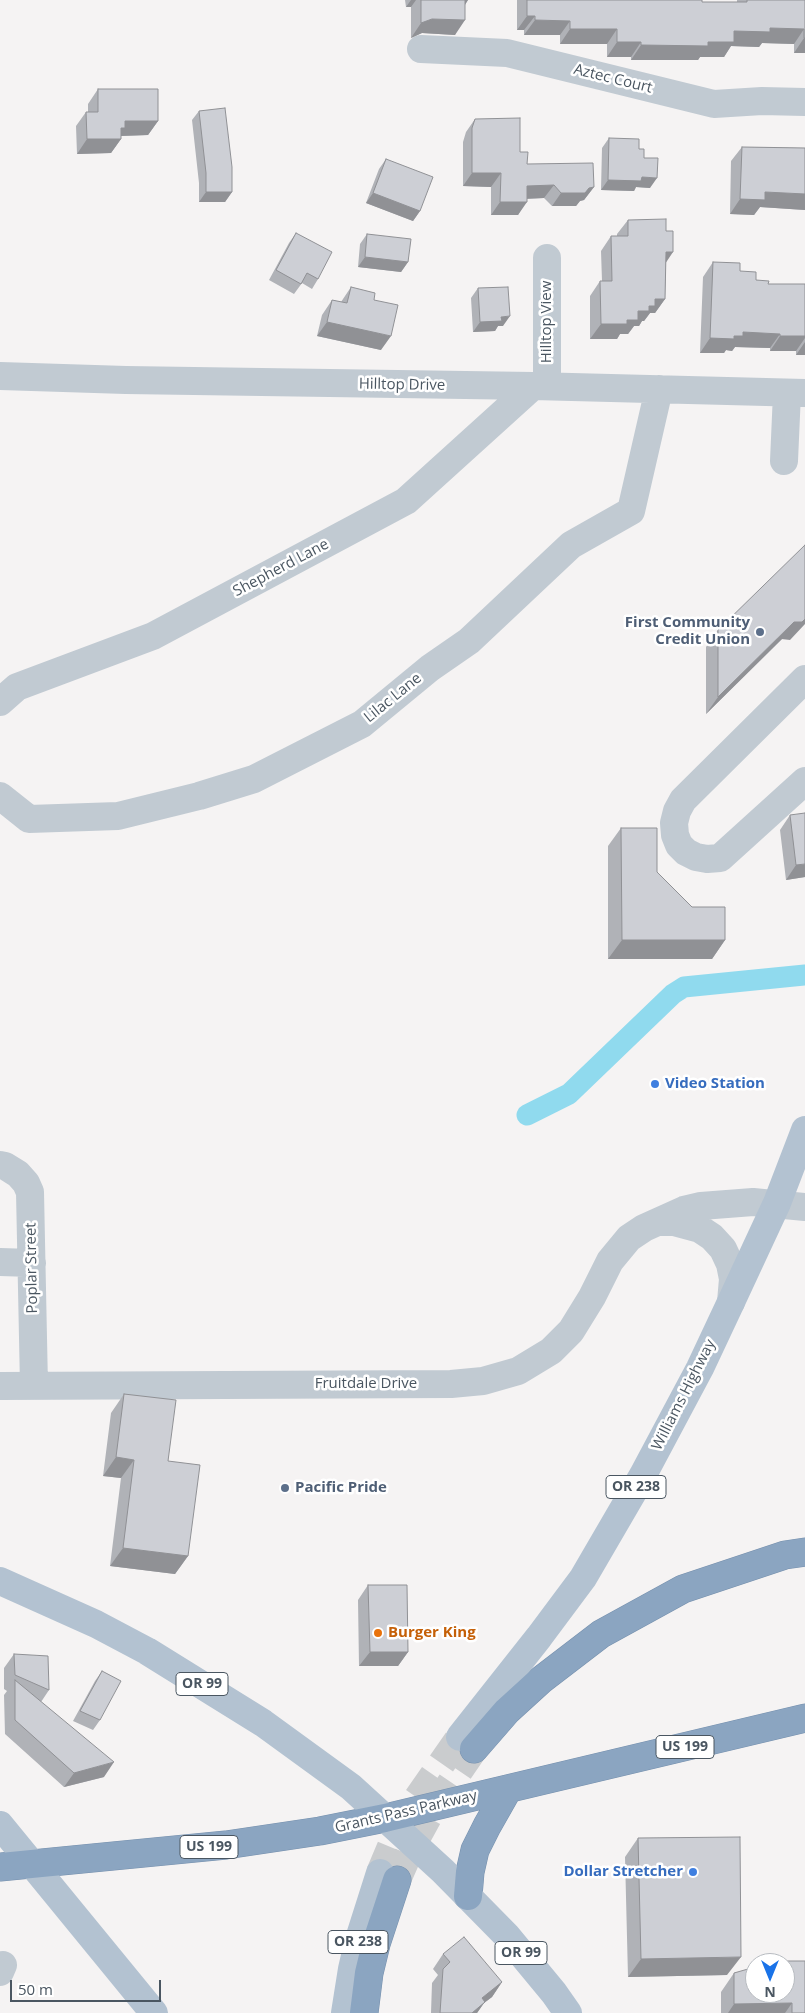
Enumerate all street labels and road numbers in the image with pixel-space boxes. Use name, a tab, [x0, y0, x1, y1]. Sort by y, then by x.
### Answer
street label: Aztec Court	[572, 61, 654, 97]
street label: Hilltop View	[538, 281, 556, 363]
street label: Hilltop Drive	[359, 375, 445, 395]
street label: Shepherd Lane	[230, 535, 332, 601]
street label: Lilac Lane	[361, 669, 425, 727]
street label: Poplar Street	[22, 1222, 42, 1314]
street label: Williams Highway	[648, 1337, 720, 1453]
street label: Fruitdale Drive	[315, 1375, 417, 1393]
road number: OR 238	[606, 1475, 666, 1498]
road number: OR 99	[176, 1672, 228, 1696]
road number: US 199	[656, 1735, 714, 1758]
street label: Grants Pass Parkway	[333, 1787, 479, 1837]
road number: US 199	[180, 1835, 238, 1858]
road number: OR 238	[328, 1930, 388, 1954]
road number: OR 99	[495, 1942, 547, 1965]

